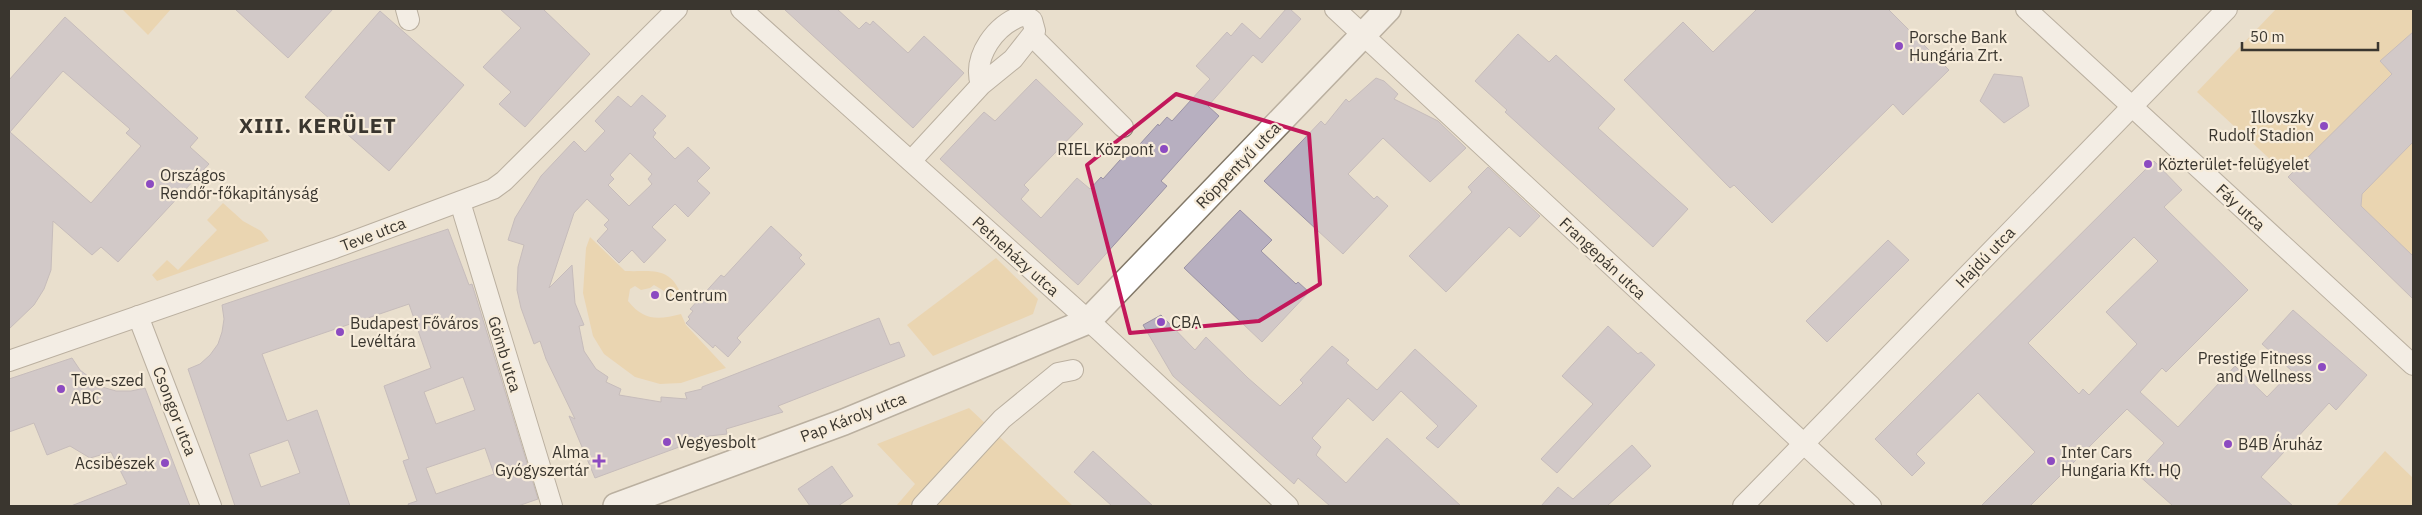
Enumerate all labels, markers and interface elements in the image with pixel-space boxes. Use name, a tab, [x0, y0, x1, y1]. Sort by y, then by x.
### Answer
scale bar	[2242, 20, 2378, 52]
place label: Porsche Bank Hungária Zrt.	[1909, 27, 2008, 65]
text: 50 m	[2250, 27, 2285, 46]
marker: Porsche Bank Hungária Zrt.	[1893, 40, 1905, 52]
place label: Illovszky Rudolf Stadion	[2208, 107, 2314, 145]
district label: XIII. KERÜLET	[239, 111, 397, 139]
street label: Röppentyű utca	[1192, 117, 1285, 213]
marker: Illovszky Rudolf Stadion	[2318, 120, 2330, 132]
place label: RIEL Központ	[1057, 139, 1154, 159]
marker: RIEL Központ	[1158, 143, 1170, 155]
place label: Közterület-felügyelet	[2158, 154, 2309, 174]
marker: Közterület-felügyelet	[2142, 158, 2154, 170]
place label: Országos Rendőr-főkapitányság	[160, 165, 319, 203]
marker: Országos Rendőr-főkapitányság	[144, 178, 156, 190]
street label: Fáy utca	[2212, 179, 2270, 235]
street label: Teve utca	[338, 212, 409, 256]
street label: Petneházy utca	[969, 212, 1064, 300]
street label: Frangepán utca	[1556, 213, 1651, 304]
street label: Hajdú utca	[1951, 222, 2019, 292]
place label: Centrum	[665, 285, 727, 305]
marker: Centrum	[649, 289, 661, 301]
place label: CBA	[1171, 312, 1201, 332]
place label: Budapest Főváros Levéltára	[350, 313, 479, 351]
street label: Gömb utca	[484, 314, 526, 395]
marker: CBA	[1155, 316, 1167, 328]
marker: Budapest Főváros Levéltára	[334, 326, 346, 338]
place label: Prestige Fitness and Wellness	[2198, 348, 2312, 386]
marker: Prestige Fitness and Wellness	[2316, 361, 2328, 373]
street label: Csongor utca	[149, 364, 201, 459]
place label: Teve-szed ABC	[71, 370, 144, 408]
marker: Teve-szed ABC	[55, 383, 67, 395]
street label: Pap Károly utca	[797, 388, 909, 446]
place label: Vegyesbolt	[677, 432, 756, 452]
place label: B4B Áruház	[2238, 433, 2323, 454]
marker: Vegyesbolt	[661, 436, 673, 448]
marker: B4B Áruház	[2222, 438, 2234, 450]
place label: Alma Gyógyszertár	[495, 442, 589, 480]
place label: Inter Cars Hungaria Kft. HQ	[2061, 442, 2181, 480]
place label: Acsibészek	[75, 453, 156, 473]
marker: Alma Gyógyszertár	[593, 455, 605, 467]
marker: Inter Cars Hungaria Kft. HQ	[2045, 455, 2057, 467]
marker: Acsibészek	[159, 457, 171, 469]

